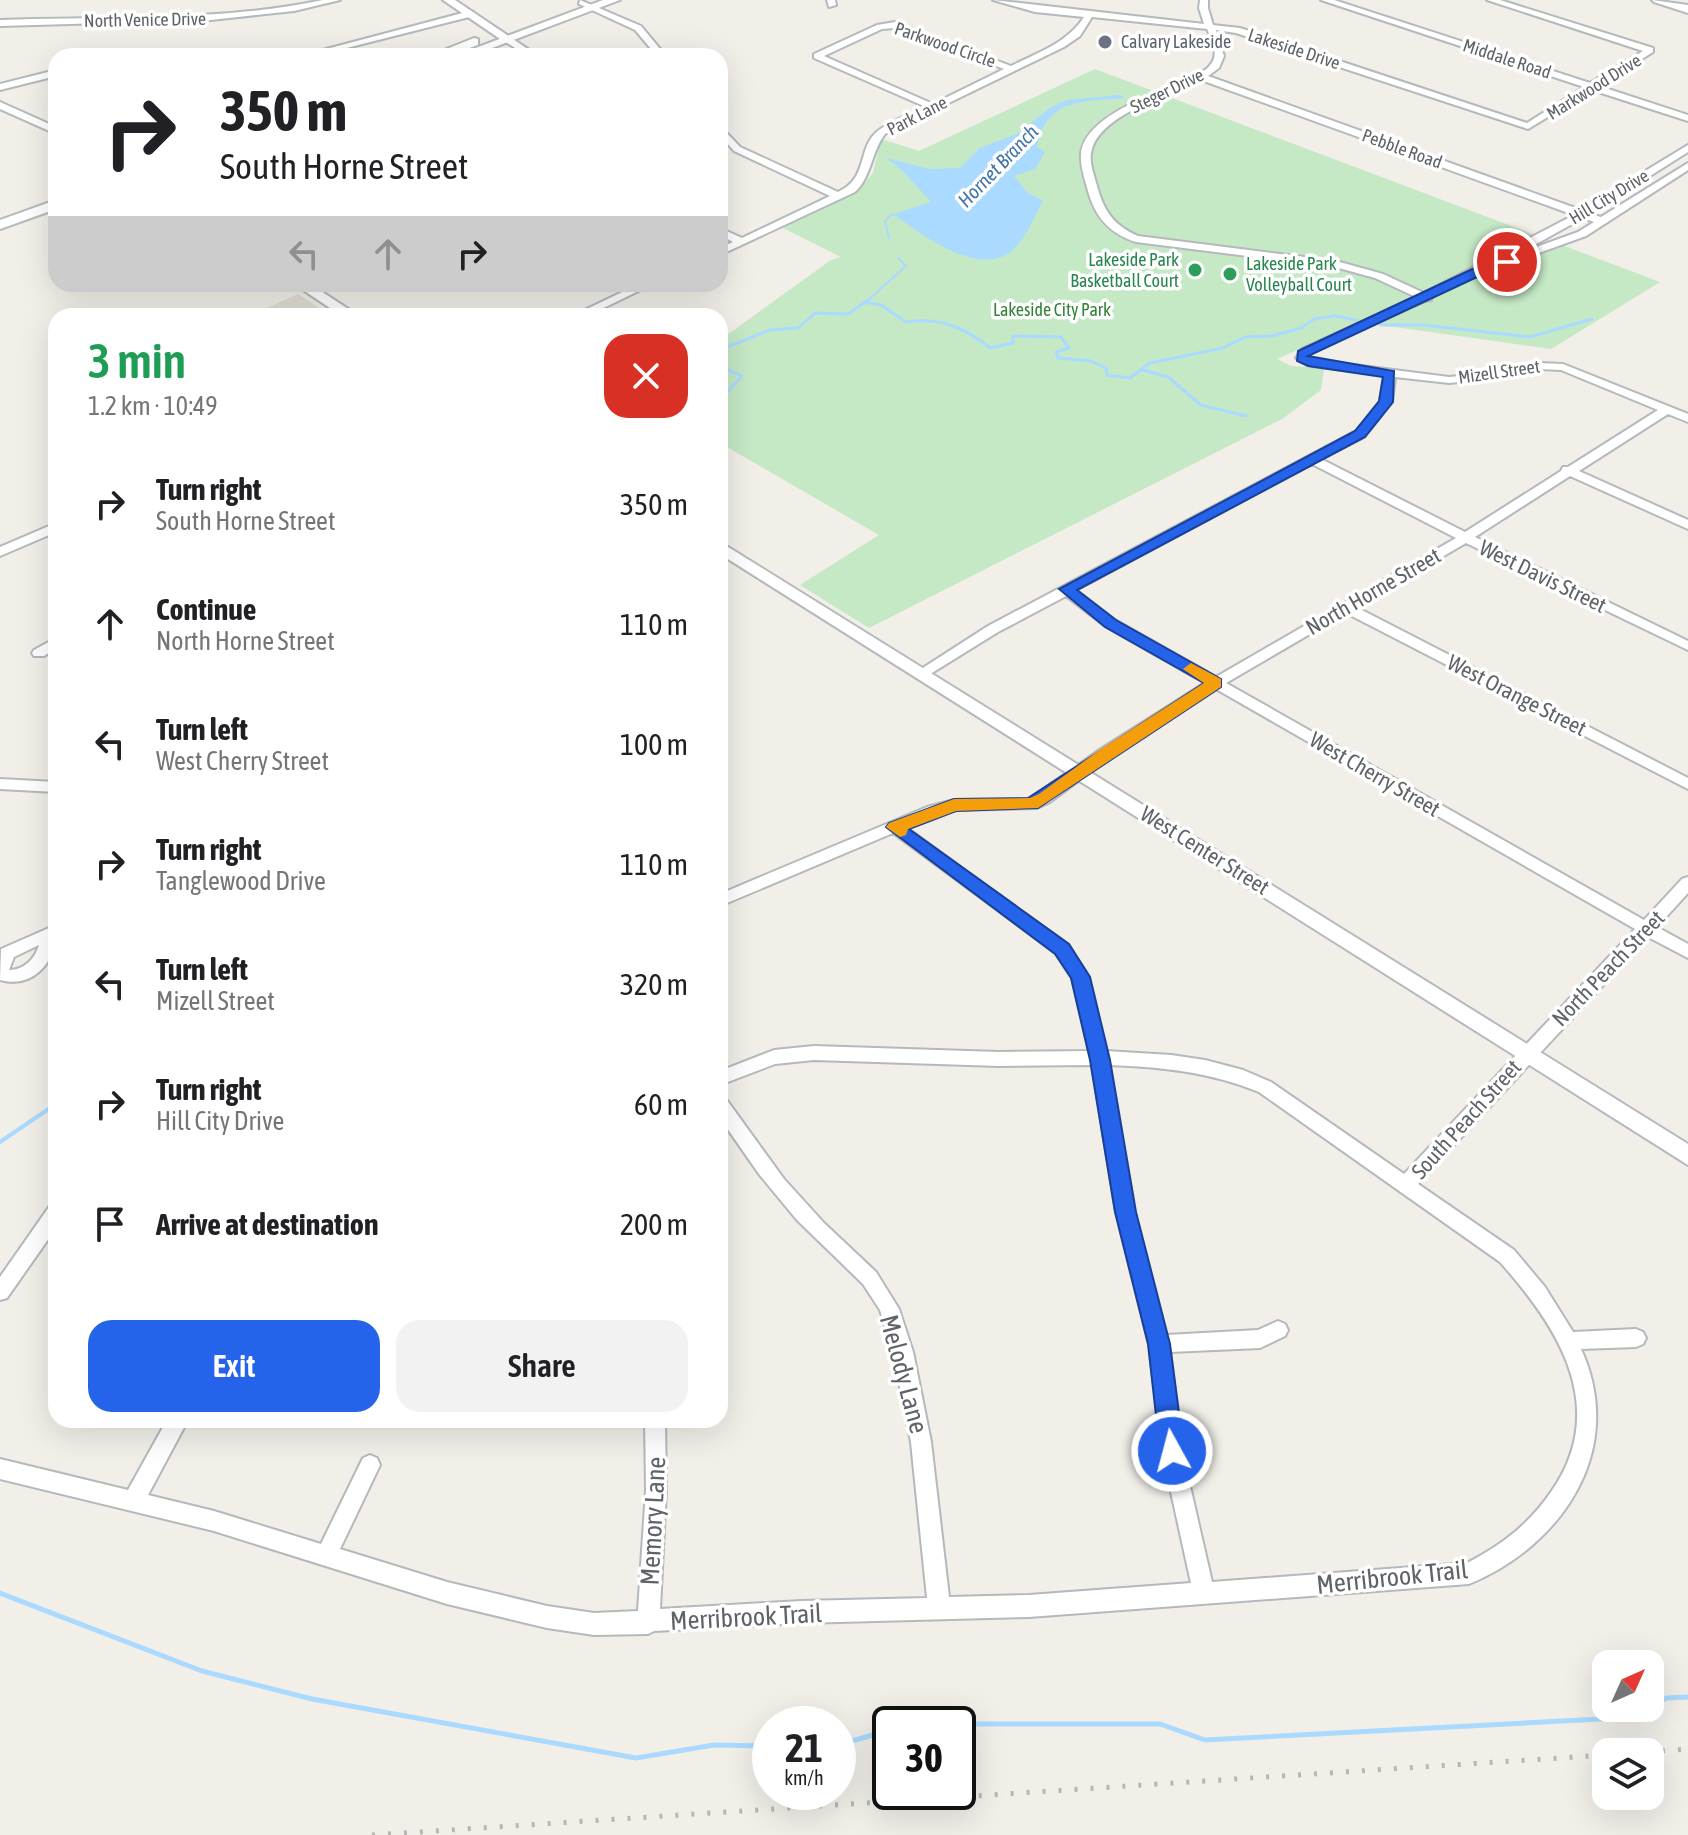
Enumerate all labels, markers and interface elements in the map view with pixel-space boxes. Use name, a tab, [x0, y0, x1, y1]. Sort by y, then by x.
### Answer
street label: North Venice Drive	[84, 8, 206, 31]
street label: Parkwood Circle	[892, 17, 998, 72]
street label: Lakeside Drive	[1245, 24, 1343, 73]
place label: Calvary Lakeside	[1121, 31, 1231, 52]
marker: Calvary Lakeside	[1096, 33, 1114, 51]
street label: Middale Road	[1461, 34, 1554, 83]
street label: Markwood Drive	[1543, 49, 1645, 124]
street label: Steger Drive	[1127, 64, 1207, 117]
text: 350 m	[220, 79, 347, 143]
icon: right	[88, 80, 192, 184]
street label: Park Lane	[883, 91, 950, 140]
water label: Hornet Branch	[953, 120, 1043, 211]
street label: Pebble Road	[1359, 124, 1445, 173]
text: South Horne Street	[220, 145, 468, 187]
street label: Hill City Drive	[1565, 165, 1652, 228]
pin	[1473, 228, 1541, 296]
icon: left	[282, 232, 326, 276]
icon: ahead	[366, 232, 410, 276]
icon: right	[450, 232, 494, 276]
icon: arrive	[1485, 240, 1529, 284]
place label: Lakeside Park Basketball Court	[1070, 249, 1179, 291]
place label: Lakeside Park Volleyball Court	[1246, 253, 1352, 295]
marker: Lakeside Park Basketball Court	[1186, 261, 1204, 279]
marker: Lakeside Park Volleyball Court	[1221, 265, 1239, 283]
park label: Lakeside City Park	[993, 299, 1111, 320]
text: 3 min	[88, 333, 186, 388]
button: close	[604, 334, 688, 418]
street label: Mizell Street	[1457, 355, 1541, 388]
text: 1.2 km · 10:49	[88, 391, 218, 421]
text: Turn right	[156, 472, 262, 506]
icon: right	[88, 482, 132, 526]
text: 350 m	[620, 487, 688, 521]
text: South Horne Street	[156, 506, 335, 536]
street label: West Davis Street	[1475, 534, 1611, 618]
street label: North Horne Street	[1301, 542, 1445, 640]
text: Continue	[156, 592, 256, 626]
icon: ahead	[88, 602, 132, 646]
text: 110 m	[620, 607, 688, 641]
text: North Horne Street	[156, 626, 335, 656]
street label: West Orange Street	[1443, 649, 1591, 741]
text: Turn left	[156, 712, 248, 746]
icon: left	[88, 722, 132, 766]
street label: West Cherry Street	[1305, 726, 1445, 822]
text: 100 m	[620, 727, 688, 761]
text: West Cherry Street	[156, 746, 329, 776]
street label: West Center Street	[1136, 800, 1274, 900]
text: Turn right	[156, 832, 262, 866]
icon: right	[88, 842, 132, 886]
text: 110 m	[620, 847, 688, 881]
text: Tanglewood Drive	[156, 866, 326, 896]
street label: North Peach Street	[1546, 905, 1670, 1031]
text: Turn left	[156, 952, 248, 986]
icon: left	[88, 962, 132, 1006]
text: 320 m	[620, 967, 688, 1001]
text: Mizell Street	[156, 986, 275, 1016]
street label: South Peach Street	[1406, 1054, 1526, 1184]
text: Turn right	[156, 1072, 262, 1106]
icon: right	[88, 1082, 132, 1126]
text: 60 m	[634, 1087, 688, 1121]
text: Hill City Drive	[156, 1106, 284, 1136]
icon: arrive	[88, 1202, 132, 1246]
text: Arrive at destination	[156, 1207, 378, 1241]
text: 200 m	[620, 1207, 688, 1241]
street label: Melody Lane	[874, 1312, 934, 1436]
button: Exit	[88, 1320, 380, 1412]
button: Share	[396, 1320, 688, 1412]
position arrow	[1130, 1409, 1214, 1493]
street label: Memory Lane	[635, 1456, 671, 1586]
street label: Merribrook Trail	[1315, 1554, 1469, 1600]
street label: Merribrook Trail	[669, 1598, 823, 1636]
north arrow	[1592, 1650, 1664, 1722]
map controls	[1592, 1650, 1664, 1810]
speed limit sign: 30	[872, 1706, 976, 1810]
text: 21	[785, 1725, 823, 1770]
button: layers	[1592, 1738, 1664, 1810]
text: km/h	[784, 1766, 824, 1789]

